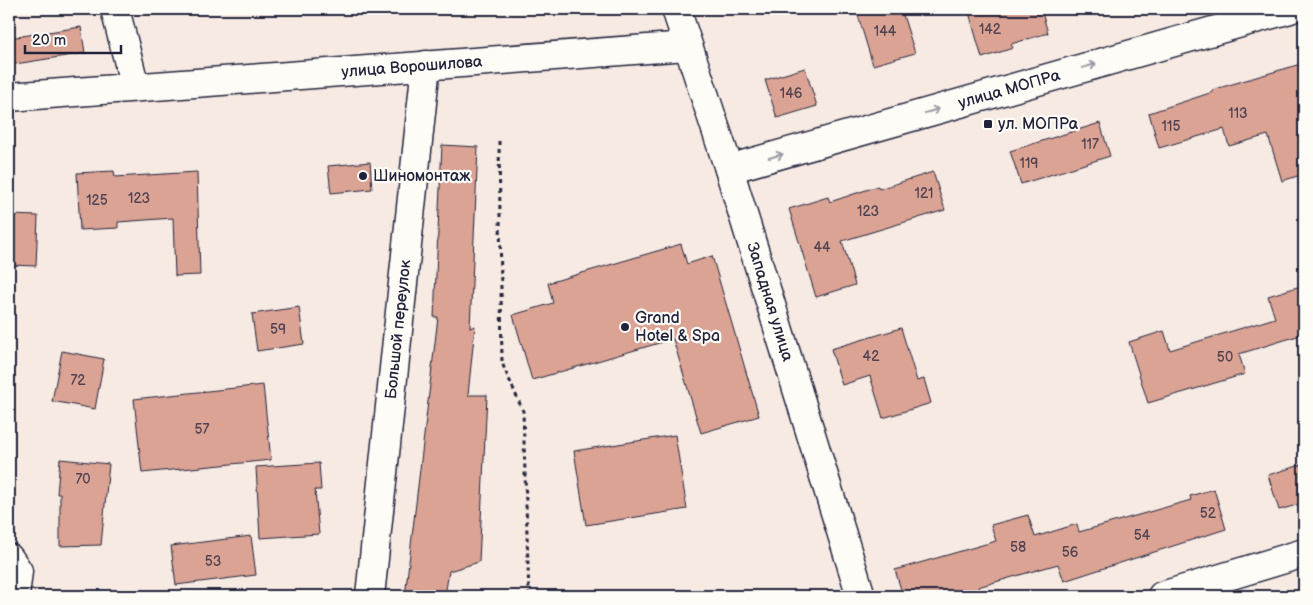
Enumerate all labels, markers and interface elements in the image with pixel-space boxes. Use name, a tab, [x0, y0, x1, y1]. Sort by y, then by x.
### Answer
house number: 142	[979, 21, 1002, 38]
scale bar	[25, 22, 121, 54]
house number: 144	[874, 23, 897, 40]
text: 20 m	[32, 31, 66, 50]
street label: улица Ворошилова	[341, 52, 483, 81]
one-way arrow	[1080, 61, 1096, 71]
street label: улица МОПРа	[956, 65, 1063, 113]
house number: 146	[780, 85, 803, 102]
house number: 113	[1228, 105, 1248, 122]
one-way arrow	[924, 106, 940, 115]
place label: ул. МОПРа	[998, 115, 1079, 134]
marker: ул. МОПРа	[982, 118, 994, 130]
house number: 115	[1162, 118, 1180, 135]
house number: 117	[1081, 136, 1099, 153]
one-way arrow	[768, 151, 784, 160]
house number: 119	[1020, 155, 1038, 172]
place label: Шиномонтаж	[373, 167, 471, 186]
marker: Шиномонтаж	[357, 170, 369, 182]
house number: 121	[915, 185, 933, 202]
house number: 123	[128, 190, 150, 207]
house number: 125	[86, 192, 108, 209]
house number: 123	[857, 203, 879, 220]
house number: 44	[813, 239, 831, 256]
street label: Западная улица	[743, 240, 798, 364]
street label: Большой переулок	[381, 258, 415, 400]
place label: Grand Hotel & Spa	[635, 309, 720, 346]
house number: 59	[270, 321, 286, 338]
marker: Grand Hotel & Spa	[619, 321, 631, 333]
house number: 42	[863, 348, 880, 365]
house number: 50	[1217, 349, 1233, 366]
house number: 72	[70, 372, 86, 389]
house number: 57	[195, 421, 210, 438]
house number: 70	[75, 471, 91, 488]
house number: 52	[1200, 505, 1217, 522]
house number: 54	[1134, 527, 1151, 544]
house number: 58	[1010, 539, 1026, 556]
house number: 56	[1062, 544, 1079, 561]
house number: 53	[205, 553, 221, 570]

